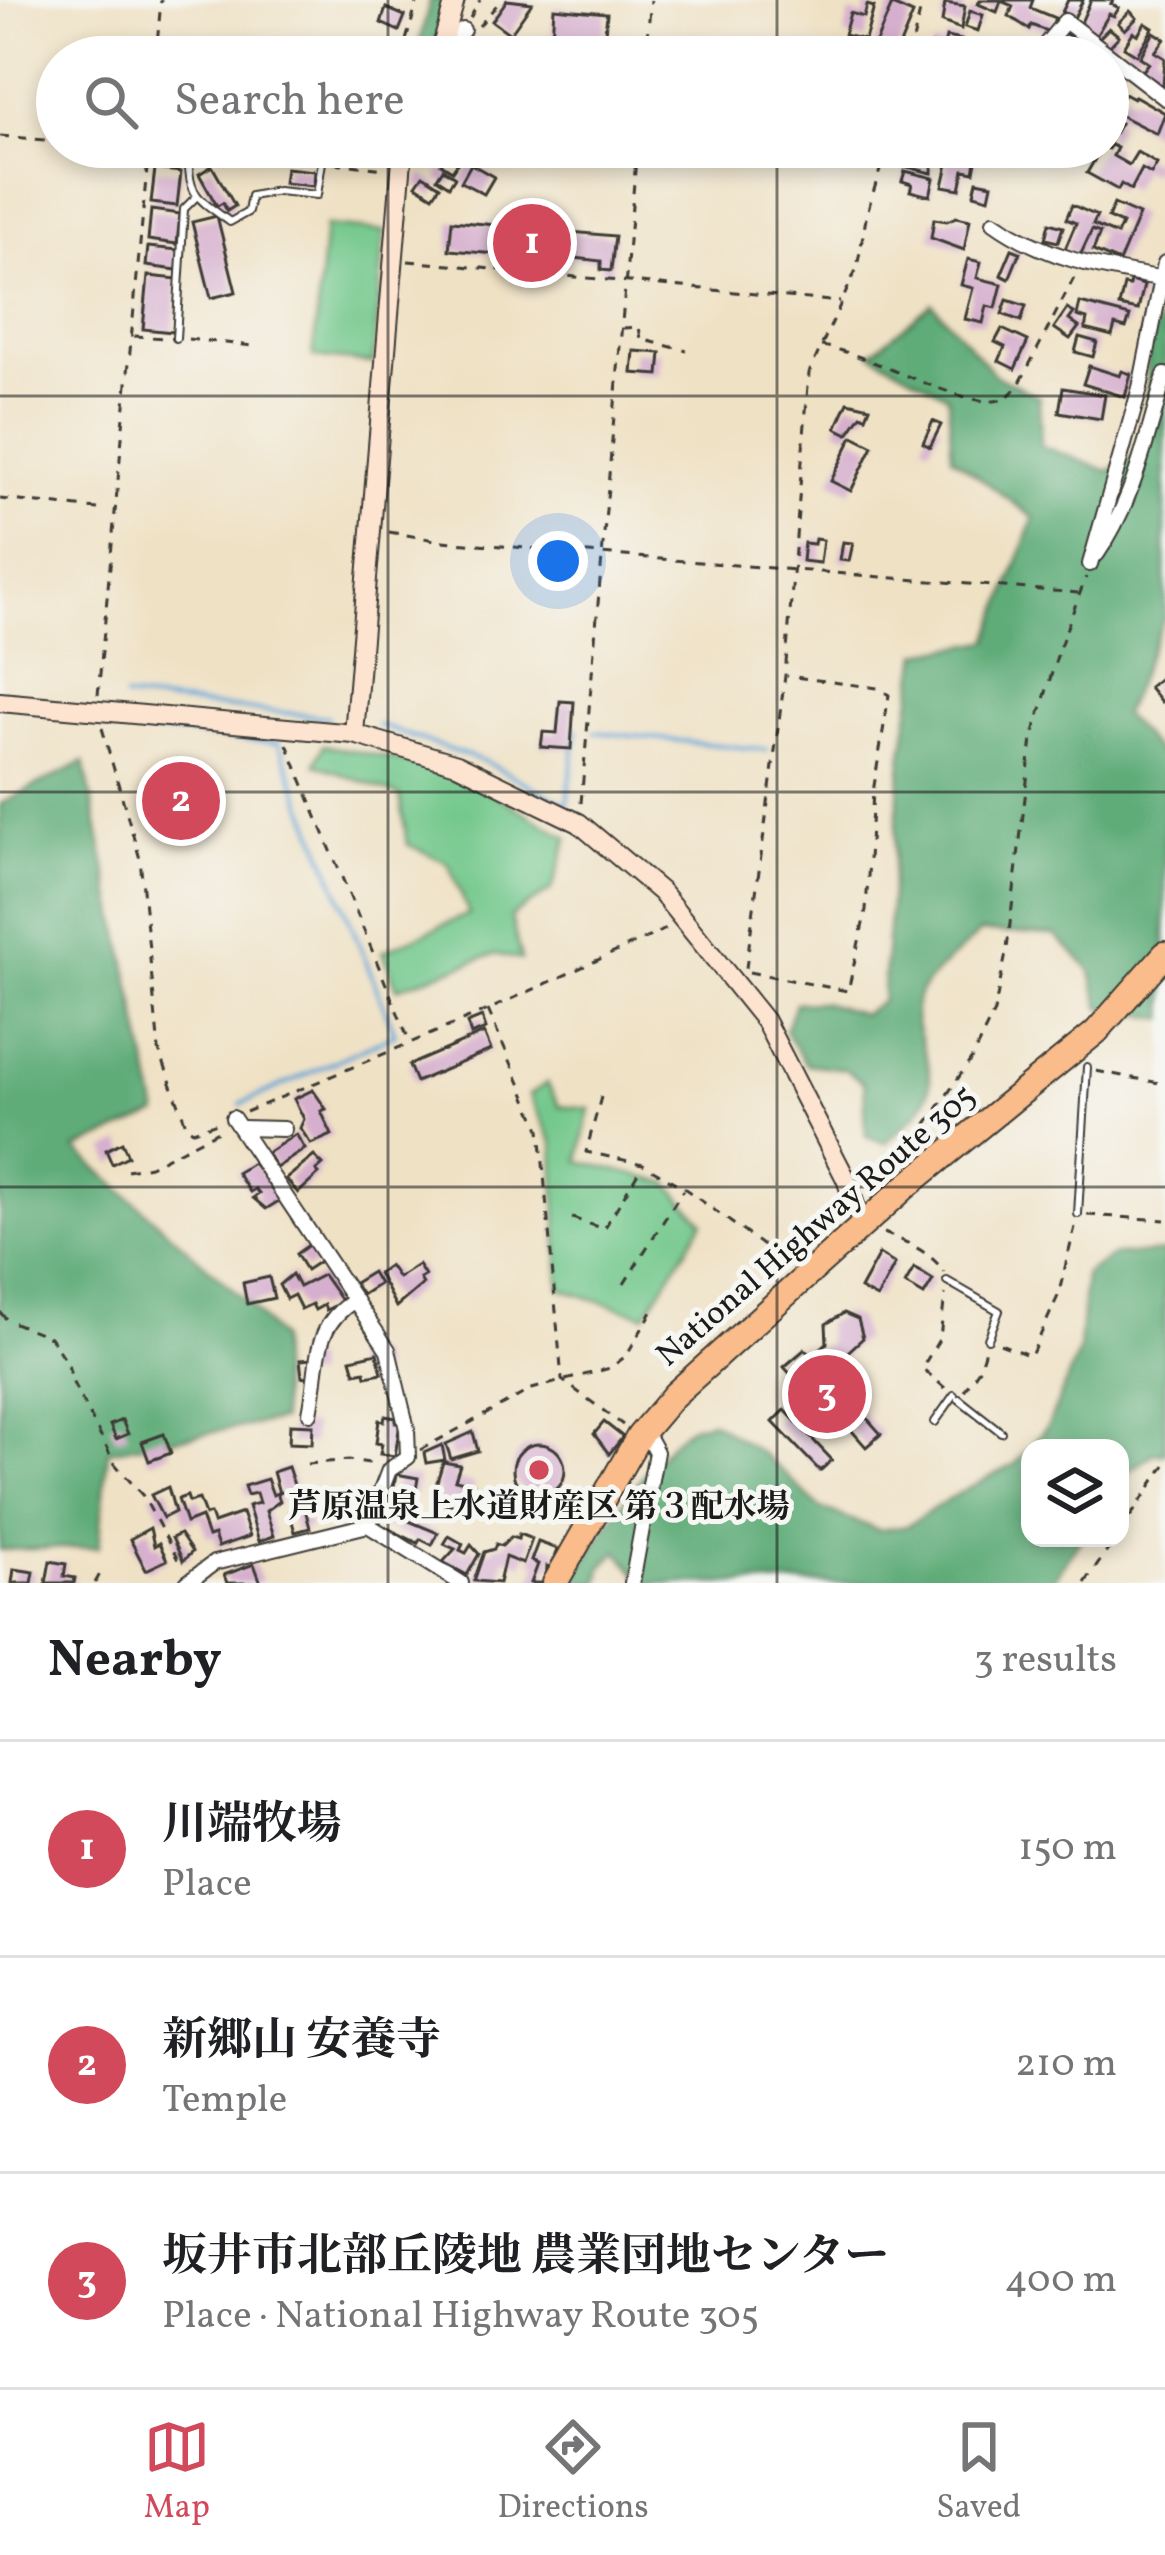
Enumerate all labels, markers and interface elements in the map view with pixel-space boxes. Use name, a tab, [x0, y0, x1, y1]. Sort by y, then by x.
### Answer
search box	[36, 36, 1129, 168]
icon: search	[78, 69, 144, 135]
text: Search here	[174, 71, 405, 134]
pin: 1	[493, 198, 571, 288]
your location	[528, 531, 588, 591]
pin: 2	[142, 756, 220, 846]
street label: National Highway Route 305	[647, 1075, 987, 1379]
pin: 3	[788, 1349, 866, 1439]
map controls	[1021, 1439, 1129, 1547]
button: layers	[1021, 1439, 1129, 1547]
marker: 芦原温泉上水道財産区 第３配水場	[526, 1457, 552, 1483]
place label: 芦原温泉上水道財産区 第３配水場	[288, 1486, 790, 1532]
text: Nearby	[48, 1626, 222, 1697]
text: 3 results	[974, 1634, 1117, 1688]
text: 川端牧場	[162, 1795, 342, 1858]
text: 1	[79, 1822, 95, 1876]
text: 150 m	[1018, 1822, 1117, 1876]
text: Place	[162, 1858, 252, 1912]
text: 新郷山 安養寺	[162, 2011, 441, 2074]
text: 2	[77, 2038, 97, 2092]
text: 210 m	[1015, 2038, 1117, 2092]
text: Temple	[162, 2074, 287, 2128]
text: 坂井市北部丘陵地 農業団地センター	[162, 2227, 889, 2290]
text: 3	[77, 2254, 97, 2308]
text: 400 m	[1005, 2254, 1117, 2308]
text: Place · National Highway Route 305	[162, 2290, 759, 2344]
tab: Map	[144, 2414, 210, 2532]
tab: Directions	[497, 2414, 649, 2532]
tab: Saved	[936, 2414, 1021, 2532]

